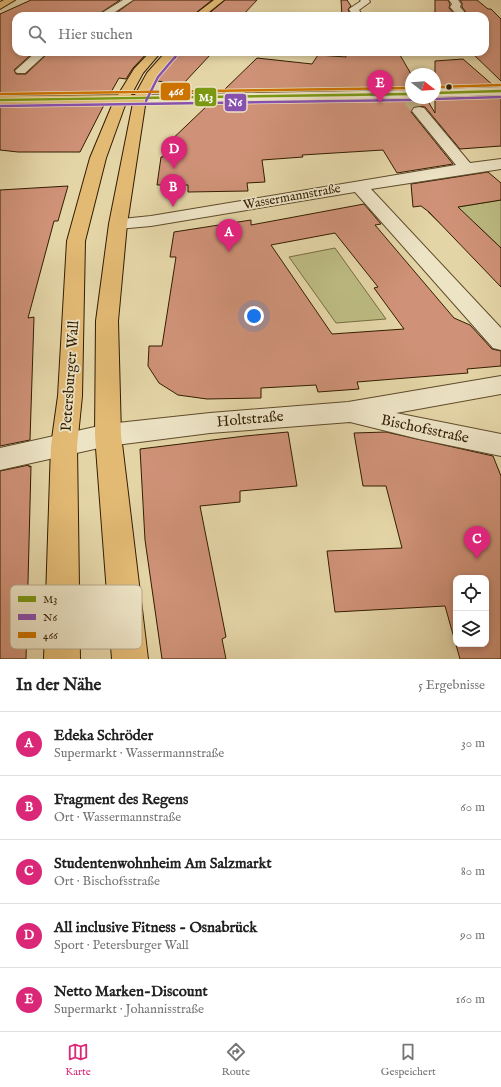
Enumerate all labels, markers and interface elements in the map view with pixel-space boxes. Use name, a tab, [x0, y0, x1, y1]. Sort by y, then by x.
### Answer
search box	[12, 12, 489, 56]
icon: search	[26, 23, 48, 45]
text: Hier suchen	[58, 25, 133, 44]
north arrow	[405, 68, 441, 104]
pin: E	[367, 70, 393, 103]
line badge: 466	[160, 82, 191, 101]
unlabelled marker	[444, 82, 454, 92]
text: 466	[168, 85, 185, 99]
line badge: M3	[194, 87, 217, 107]
text: M3	[199, 91, 213, 105]
line badge: N6	[224, 93, 247, 112]
text: N6	[227, 96, 243, 110]
pin: D	[161, 136, 187, 169]
pin: B	[160, 174, 186, 207]
street label: Wassermannstraße	[242, 180, 342, 214]
pin: A	[216, 219, 242, 252]
your location	[244, 306, 264, 326]
street label: Petersburger Wall	[57, 319, 83, 432]
street label: Holtstraße	[216, 407, 284, 431]
street label: Bischofsstraße	[379, 410, 471, 448]
pin: C	[464, 526, 490, 559]
map controls	[453, 575, 489, 647]
button: locate	[453, 575, 489, 611]
legend	[10, 585, 142, 649]
text: M3	[43, 593, 57, 607]
text: N6	[43, 611, 58, 625]
button: layers	[453, 611, 489, 647]
text: 466	[43, 629, 58, 643]
text: In der Nähe	[16, 675, 101, 696]
text: 5 Ergebnisse	[418, 677, 485, 694]
text: Edeka Schröder	[54, 726, 153, 745]
text: A	[25, 735, 33, 752]
text: 30 m	[461, 735, 485, 752]
text: Supermarkt · Wassermannstraße	[54, 745, 224, 762]
text: Fragment des Regens	[54, 790, 188, 809]
text: B	[25, 799, 33, 816]
text: 60 m	[460, 799, 485, 816]
text: Ort · Wassermannstraße	[54, 809, 181, 826]
text: Studentenwohnheim Am Salzmarkt	[54, 854, 272, 873]
text: C	[24, 863, 34, 880]
text: 80 m	[461, 863, 485, 880]
text: Ort · Bischofsstraße	[54, 873, 160, 890]
text: All inclusive Fitness - Osnabrück	[54, 918, 257, 937]
text: D	[24, 927, 34, 944]
text: 90 m	[460, 927, 485, 944]
text: Sport · Petersburger Wall	[54, 937, 189, 954]
text: Netto Marken-Discount	[54, 982, 208, 1001]
text: E	[24, 991, 34, 1008]
text: 160 m	[455, 991, 485, 1008]
text: Supermarkt · Johannisstraße	[54, 1001, 204, 1018]
tab: Karte	[65, 1041, 91, 1079]
tab: Route	[221, 1041, 250, 1079]
tab: Gespeichert	[381, 1041, 436, 1079]

